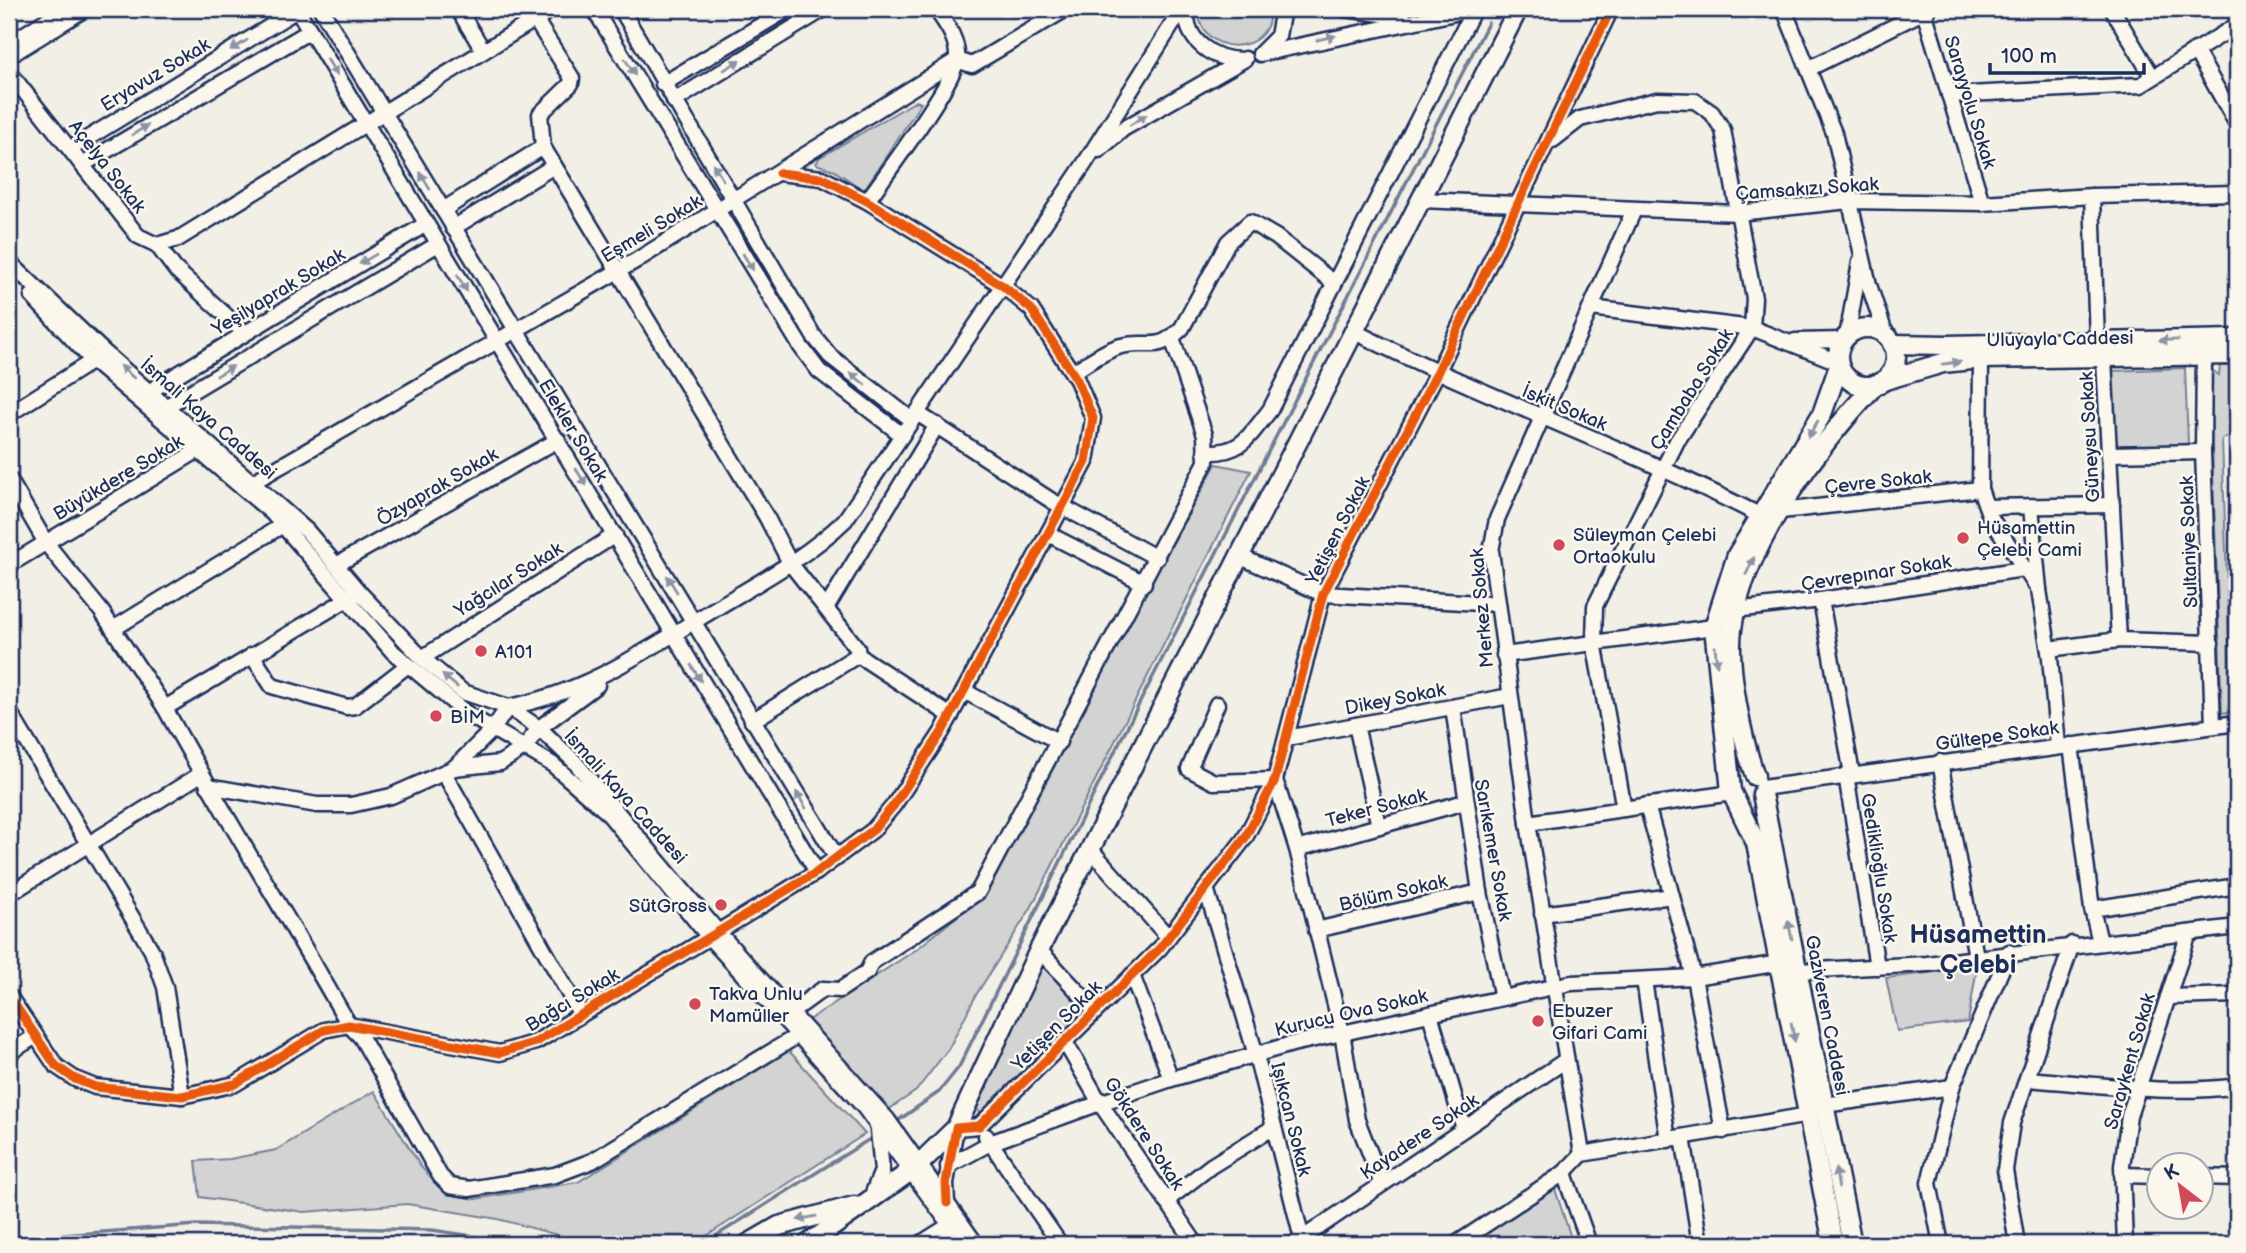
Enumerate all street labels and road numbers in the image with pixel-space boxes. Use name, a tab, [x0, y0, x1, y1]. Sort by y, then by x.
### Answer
street label: Eryavuz Sokak	[97, 33, 215, 117]
street label: Sarayyolu Sokak	[1938, 33, 2001, 172]
street label: Açelya Sokak	[63, 116, 151, 219]
street label: Çamsakızı Sokak	[1735, 173, 1880, 206]
street label: Eşmeli Sokak	[597, 190, 707, 268]
street label: Yeşilyaprak Sokak	[207, 243, 350, 342]
street label: Çambaba Sokak	[1646, 324, 1739, 455]
street label: Uluyayla Caddesi	[1986, 327, 2134, 352]
street label: İsmali Kaya Caddesi	[135, 354, 281, 485]
street label: Güneysu Sokak	[2076, 370, 2105, 503]
street label: Elekler Sokak	[533, 375, 613, 487]
street label: İskit Sokak	[1518, 380, 1611, 437]
street label: Büyükdere Sokak	[49, 430, 189, 526]
street label: Özyaprak Sokak	[373, 443, 503, 531]
street label: Çevre Sokak	[1823, 465, 1934, 500]
street label: Yetişen Sokak	[1301, 472, 1376, 590]
street label: Sultaniye Sokak	[2176, 475, 2203, 608]
street label: Yağcılar Sokak	[449, 537, 568, 623]
street label: Merkez Sokak	[1466, 546, 1499, 669]
street label: Çevrepınar Sokak	[1800, 550, 1954, 597]
street label: Dikey Sokak	[1343, 678, 1448, 720]
street label: Gültepe Sokak	[1934, 716, 2061, 757]
street label: İsmali Kaya Caddesi	[558, 725, 691, 869]
street label: Sarıkemer Sokak	[1469, 777, 1516, 924]
street label: Teker Sokak	[1323, 784, 1430, 833]
street label: Gediklioğlu Sokak	[1855, 792, 1902, 946]
street label: Bölüm Sokak	[1337, 870, 1450, 917]
street label: Gaziveren Caddesi	[1800, 933, 1853, 1097]
street label: Bağcı Sokak	[522, 963, 624, 1037]
street label: Yetişen Sokak	[1006, 976, 1108, 1077]
street label: Kurucu Ova Sokak	[1273, 985, 1431, 1042]
street label: Saraykent Sokak	[2100, 990, 2161, 1132]
street label: Işıkcan Sokak	[1265, 1060, 1316, 1179]
street label: Gökdere Sokak	[1099, 1073, 1189, 1195]
street label: Kayadere Sokak	[1356, 1089, 1484, 1185]

